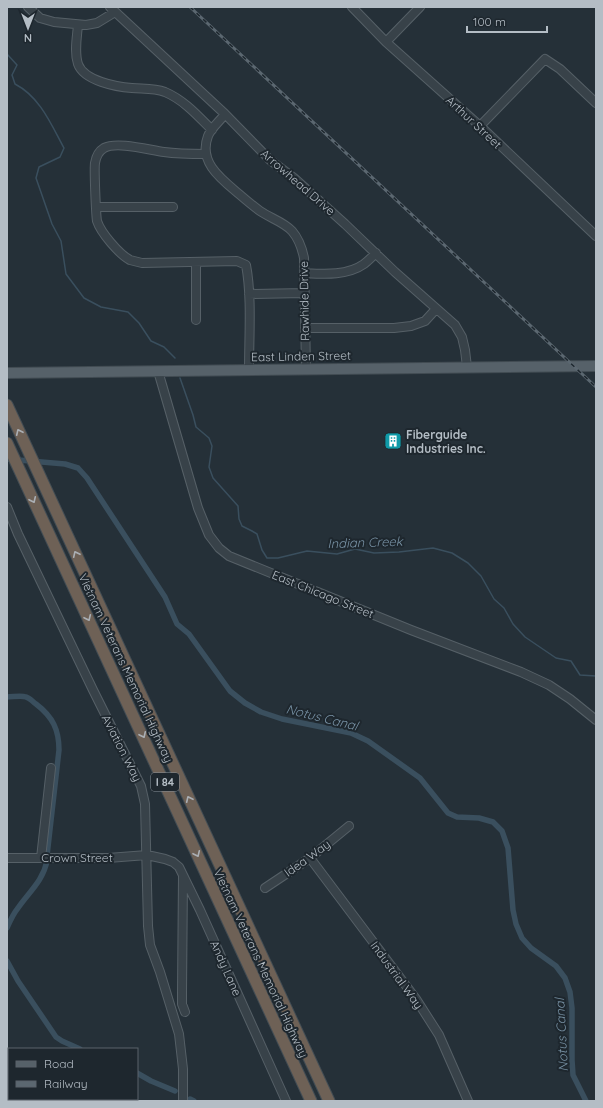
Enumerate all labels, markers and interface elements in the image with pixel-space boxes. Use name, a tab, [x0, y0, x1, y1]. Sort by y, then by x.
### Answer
north arrow	[8, 8, 48, 48]
scale bar	[467, 8, 547, 34]
text: 100 m	[473, 14, 506, 29]
text: N	[24, 31, 32, 45]
street label: Arthur Street	[443, 92, 505, 152]
street label: Arrowhead Drive	[258, 146, 338, 218]
street label: Rawhide Drive	[296, 261, 312, 341]
street label: East Linden Street	[251, 348, 351, 364]
place label: Fiberguide Industries Inc.	[406, 427, 486, 456]
one-way arrow	[16, 429, 24, 437]
building icon: Fiberguide Industries Inc.	[383, 431, 403, 451]
one-way arrow	[28, 495, 36, 503]
water label: Indian Creek	[327, 533, 404, 551]
one-way arrow	[73, 550, 81, 558]
street label: East Chicago Street	[270, 567, 376, 621]
street label: Vietnam Veterans Memorial Highway	[76, 571, 176, 765]
one-way arrow	[83, 613, 91, 621]
water label: Notus Canal	[284, 700, 362, 734]
street label: Aviation Way	[99, 712, 145, 784]
one-way arrow	[138, 731, 146, 739]
road number: I 84	[151, 773, 179, 791]
one-way arrow	[186, 795, 194, 803]
street label: Idea Way	[281, 836, 333, 880]
one-way arrow	[192, 849, 200, 857]
street label: Crown Street	[41, 850, 113, 865]
street label: Vietnam Veterans Memorial Highway	[211, 866, 311, 1060]
street label: Andy Lane	[207, 938, 245, 998]
street label: Industrial Way	[367, 938, 427, 1012]
water label: Notus Canal	[551, 996, 571, 1072]
legend	[8, 1048, 138, 1100]
text: Road	[44, 1056, 74, 1071]
text: Railway	[44, 1076, 88, 1091]

